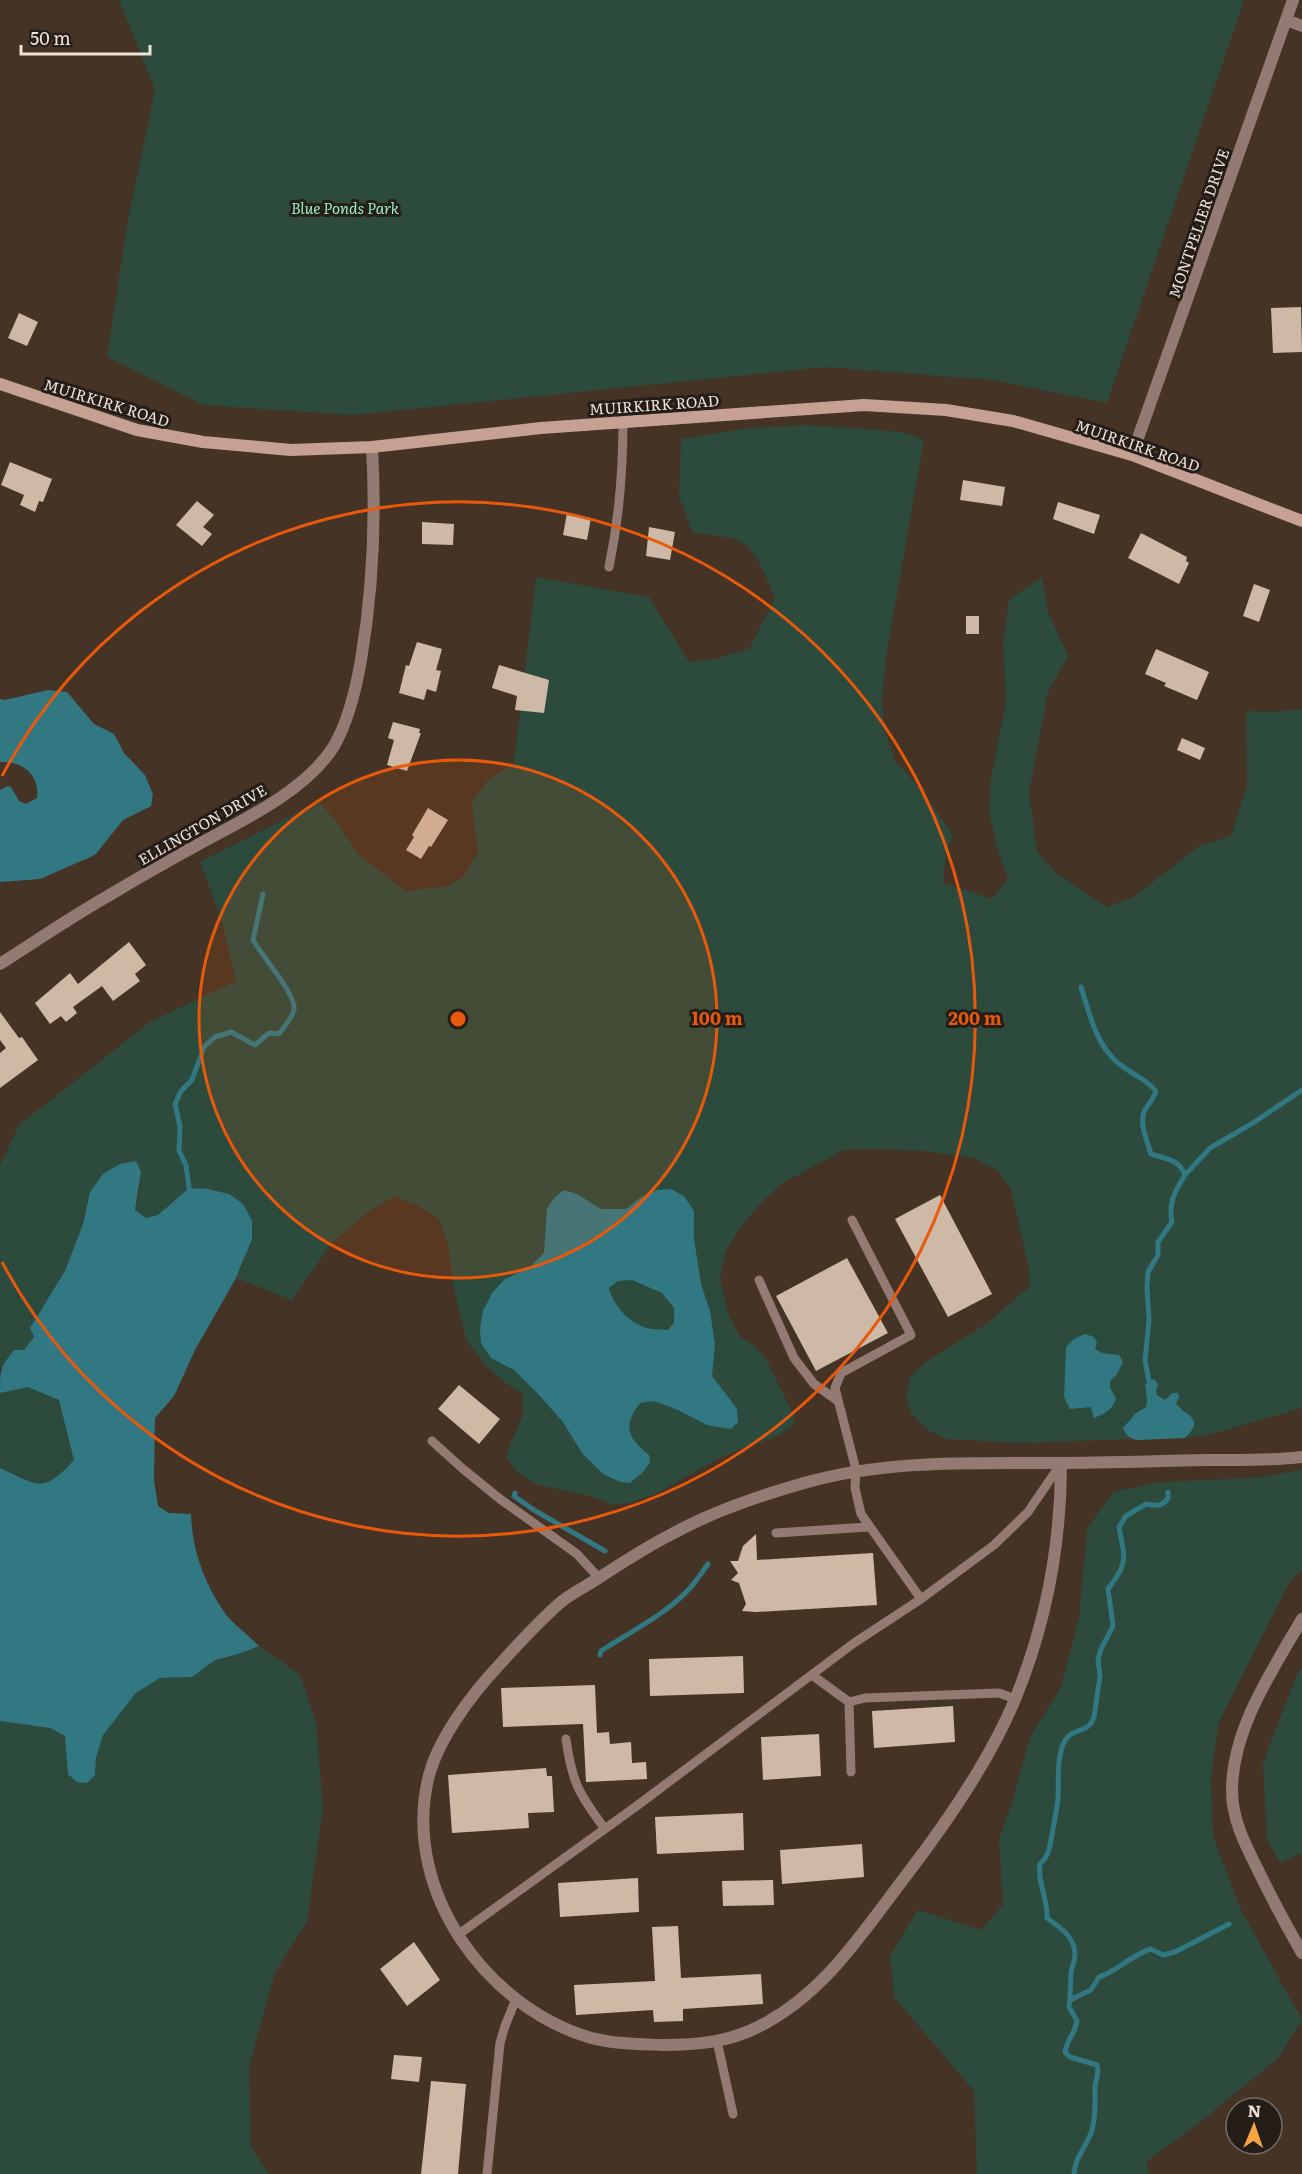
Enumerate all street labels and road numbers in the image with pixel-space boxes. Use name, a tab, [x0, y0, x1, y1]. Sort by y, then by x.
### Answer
street label: MONTPELIER DRIVE	[1162, 145, 1234, 301]
street label: MUIRKIRK ROAD	[41, 372, 173, 432]
street label: MUIRKIRK ROAD	[588, 388, 720, 420]
street label: MUIRKIRK ROAD	[1073, 413, 1203, 477]
street label: ELLINGTON DRIVE	[134, 778, 270, 870]

